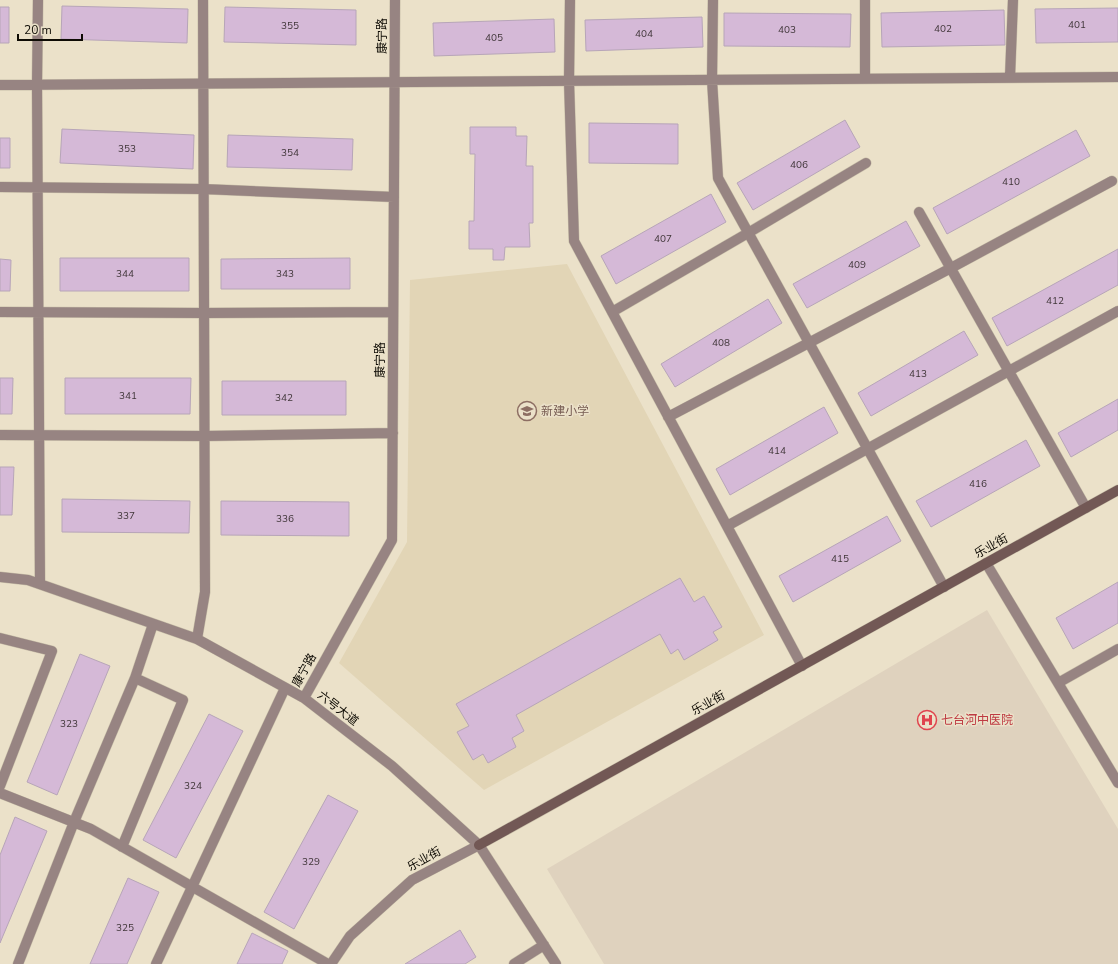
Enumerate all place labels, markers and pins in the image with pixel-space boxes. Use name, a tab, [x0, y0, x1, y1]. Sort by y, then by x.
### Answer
school or university icon: 新建小学	[516, 400, 538, 422]
place label: 新建小学	[541, 403, 589, 419]
hospital icon: 七台河中医院	[916, 709, 938, 731]
place label: 七台河中医院	[941, 712, 1013, 728]

